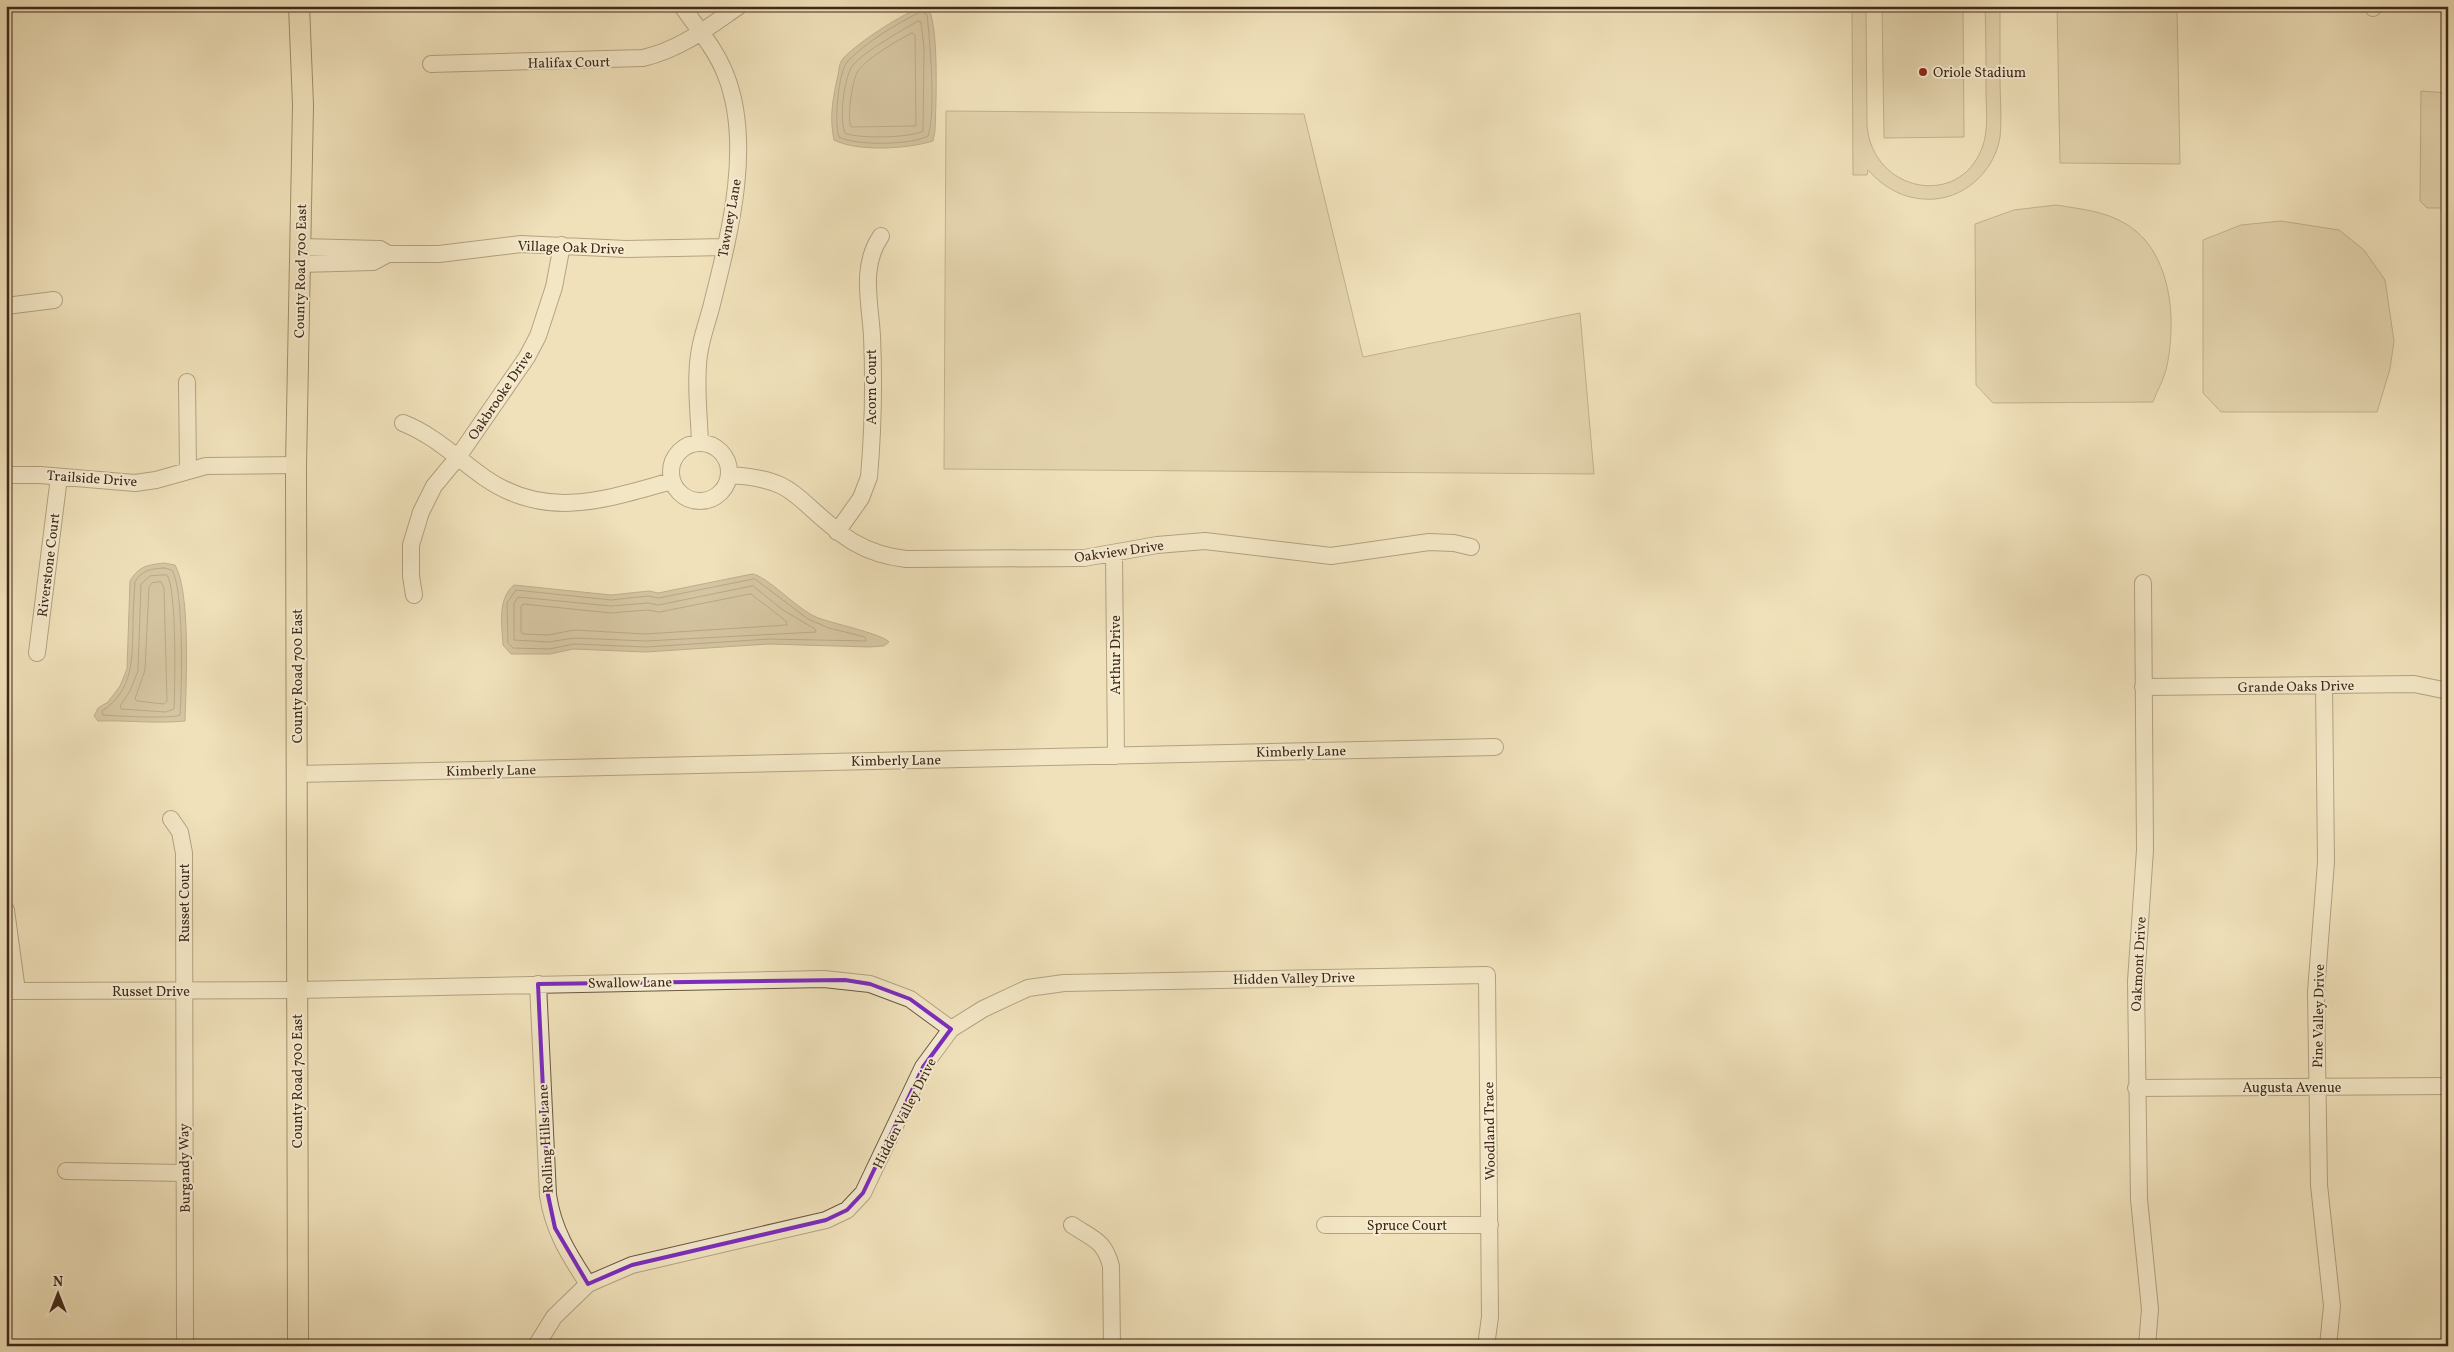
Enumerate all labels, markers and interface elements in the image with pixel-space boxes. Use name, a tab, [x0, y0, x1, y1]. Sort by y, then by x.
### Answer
street label: Halifax Court	[527, 53, 611, 74]
place label: Oriole Stadium	[1933, 64, 2026, 83]
marker: Oriole Stadium	[1917, 66, 1929, 78]
street label: Tawney Lane	[714, 177, 747, 259]
street label: County Road 700 East	[291, 204, 312, 338]
street label: Village Oak Drive	[517, 237, 625, 260]
street label: Oakbrooke Drive	[464, 347, 538, 444]
street label: Acorn Court	[863, 349, 882, 425]
street label: Trailside Drive	[46, 467, 138, 492]
street label: Riverstone Court	[34, 512, 65, 618]
street label: Oakview Drive	[1073, 537, 1166, 568]
street label: County Road 700 East	[289, 609, 308, 743]
street label: Arthur Drive	[1107, 615, 1126, 695]
street label: Grande Oaks Drive	[2238, 677, 2355, 698]
street label: Kimberly Lane	[1256, 742, 1347, 763]
street label: Kimberly Lane	[851, 751, 942, 772]
street label: Kimberly Lane	[446, 761, 537, 782]
street label: Russet Court	[176, 863, 195, 943]
street label: Oakmont Drive	[2128, 916, 2151, 1012]
street label: Pine Valley Drive	[2309, 963, 2330, 1068]
street label: Hidden Valley Drive	[1233, 969, 1356, 990]
street label: Swallow Lane	[588, 973, 673, 994]
street label: Russet Drive	[112, 983, 190, 1002]
street label: County Road 700 East	[289, 1014, 308, 1148]
street label: Hidden Valley Drive	[869, 1055, 942, 1172]
street label: Augusta Avenue	[2243, 1079, 2342, 1098]
street label: Woodland Trace	[1480, 1081, 1501, 1181]
street label: Rolling Hills Lane	[534, 1084, 559, 1194]
street label: Burgandy Way	[175, 1123, 196, 1213]
street label: Spruce Court	[1367, 1217, 1447, 1236]
north arrow	[32, 1270, 82, 1320]
text: N	[53, 1273, 63, 1292]

